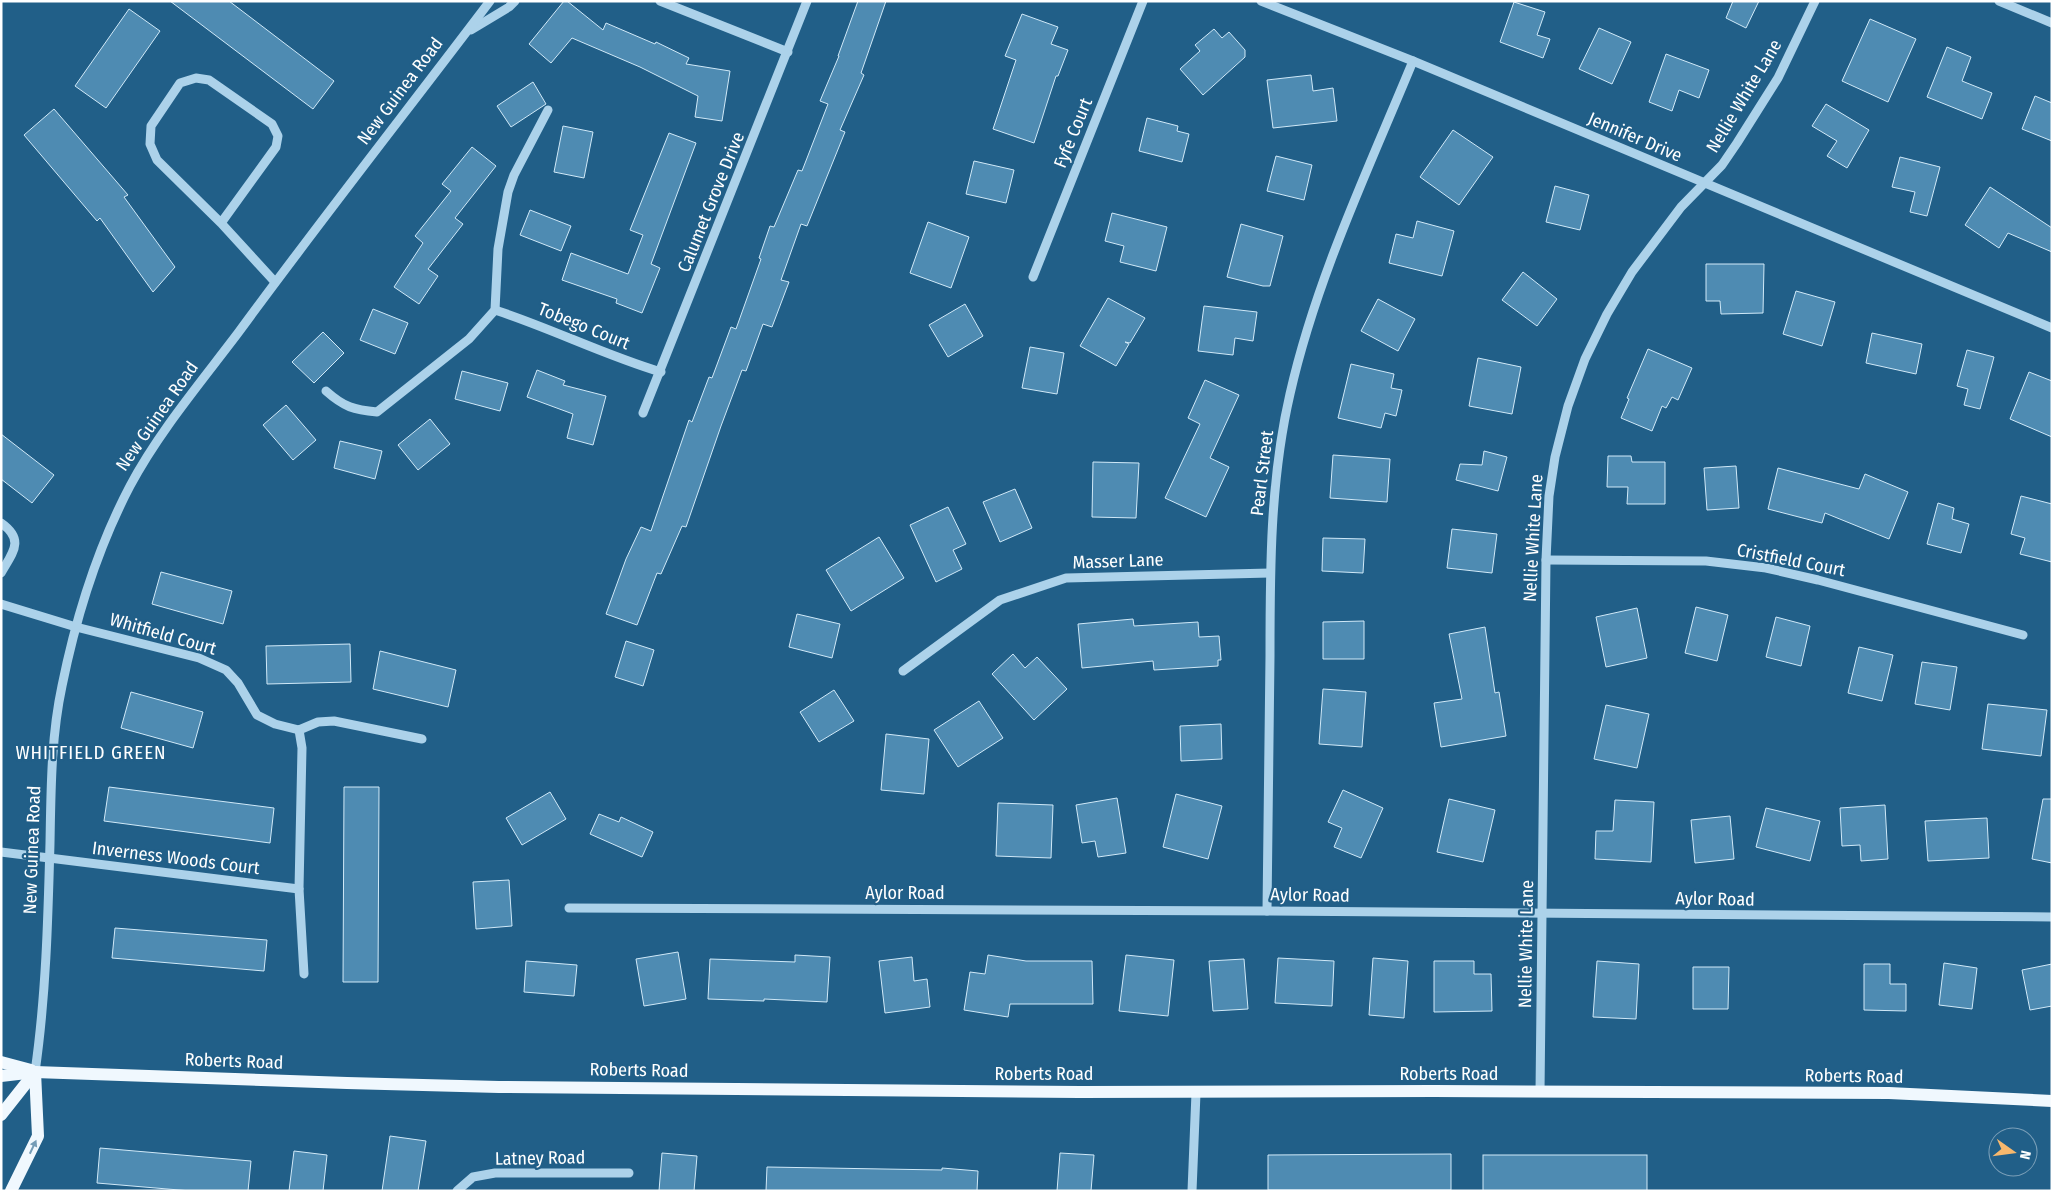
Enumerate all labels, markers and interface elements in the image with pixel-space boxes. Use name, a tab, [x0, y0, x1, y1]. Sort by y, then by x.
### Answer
street label: New Guinea Road	[352, 33, 448, 149]
street label: Nellie White Lane	[1702, 35, 1787, 157]
street label: Fyfe Court	[1049, 95, 1097, 171]
street label: Jennifer Drive	[1585, 107, 1685, 167]
street label: Calumet Grove Drive	[673, 129, 749, 275]
street label: Tobego Court	[535, 298, 633, 354]
street label: New Guinea Road	[111, 357, 203, 475]
street label: Pearl Street	[1246, 429, 1278, 517]
street label: Nellie White Lane	[1519, 473, 1547, 603]
street label: Cristfield Court	[1735, 539, 1847, 581]
street label: Masser Lane	[1072, 548, 1164, 574]
street label: Whitfield Court	[107, 608, 219, 660]
district label: WHITFIELD GREEN	[15, 741, 167, 764]
street label: New Guinea Road	[19, 785, 45, 915]
street label: Inverness Woods Court	[91, 837, 261, 879]
street label: Nellie White Lane	[1514, 880, 1538, 1008]
street label: Aylor Road	[865, 882, 945, 904]
street label: Aylor Road	[1270, 883, 1350, 907]
street label: Aylor Road	[1675, 887, 1755, 911]
street label: Roberts Road	[184, 1048, 284, 1074]
street label: Roberts Road	[589, 1058, 689, 1082]
street label: Roberts Road	[995, 1063, 1093, 1085]
street label: Roberts Road	[1400, 1063, 1498, 1085]
street label: Roberts Road	[1804, 1064, 1904, 1088]
north arrow	[1988, 1127, 2038, 1177]
one-way arrow	[29, 1140, 37, 1154]
street label: Latney Road	[495, 1146, 585, 1170]
text: N	[2016, 1149, 2034, 1161]

